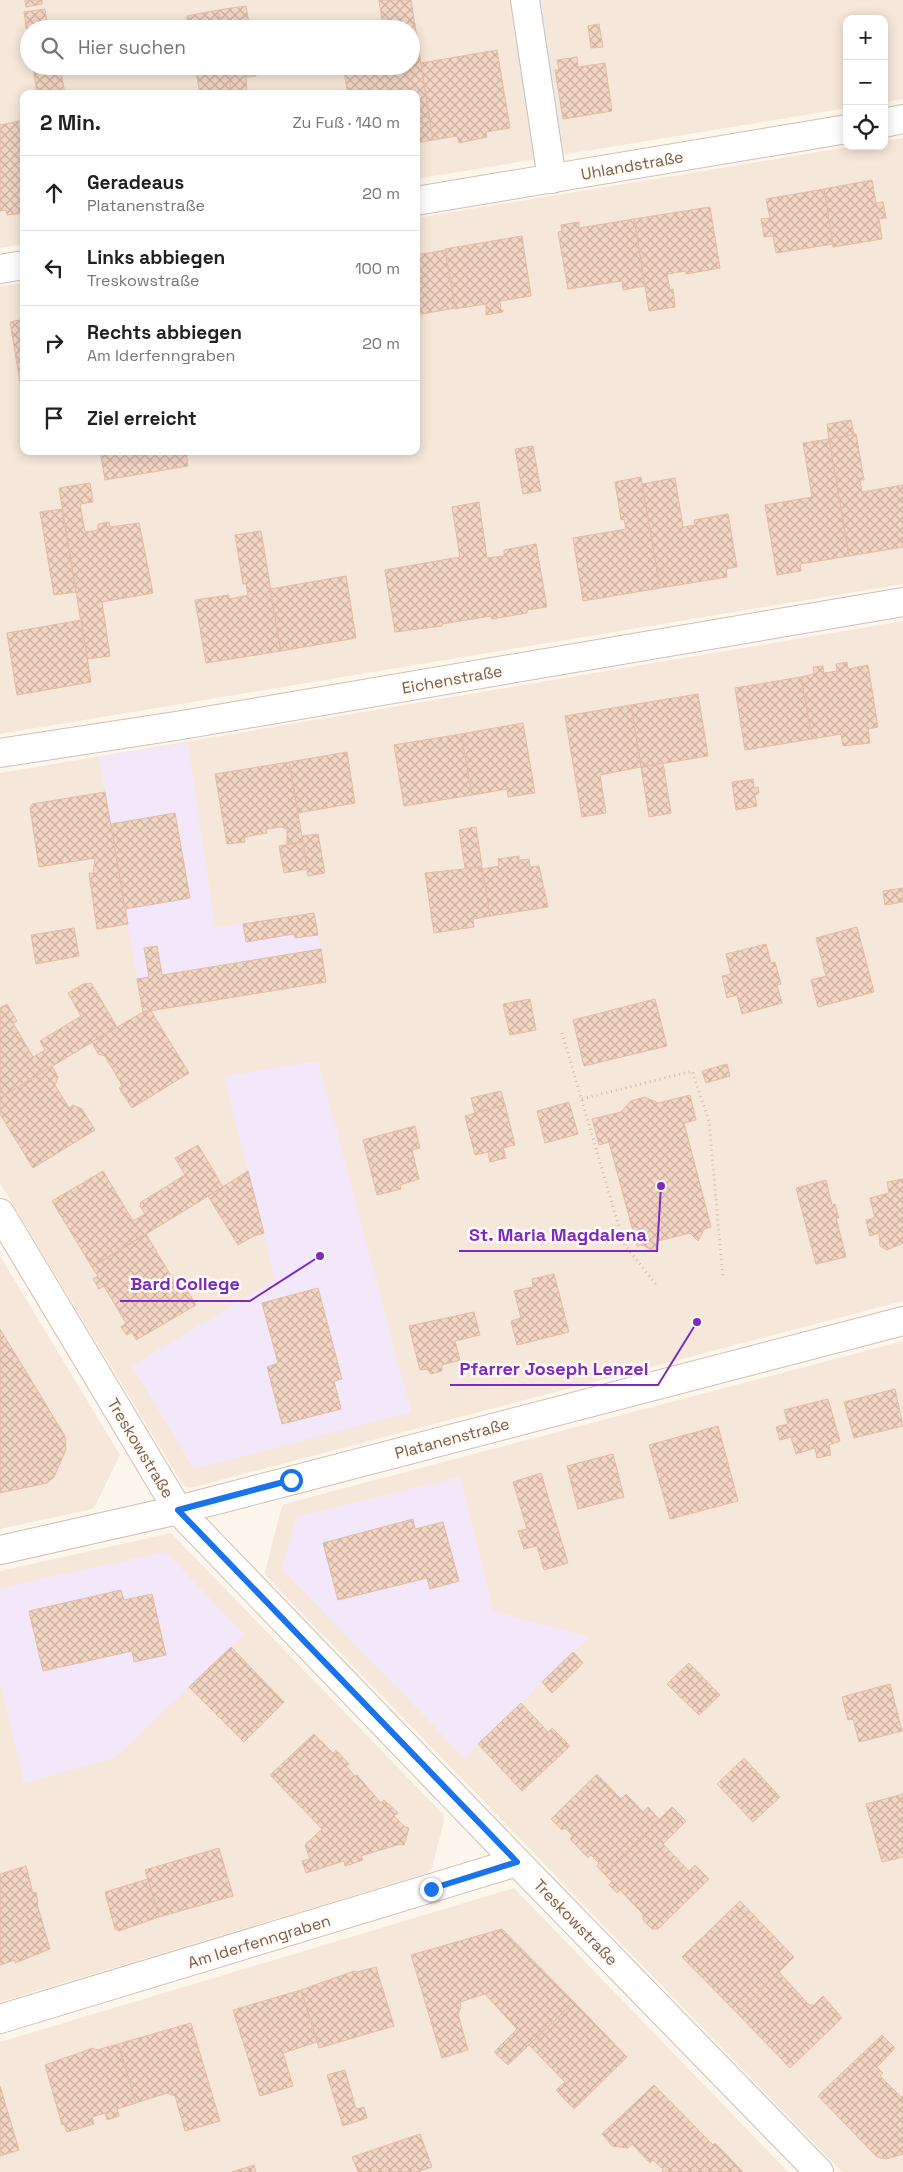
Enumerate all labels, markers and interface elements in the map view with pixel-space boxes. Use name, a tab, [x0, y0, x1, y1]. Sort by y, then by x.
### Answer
map controls	[843, 15, 888, 150]
button: +	[843, 15, 888, 60]
search box	[20, 20, 420, 75]
icon: search	[38, 34, 66, 62]
text: Hier suchen	[78, 35, 186, 60]
button: −	[843, 60, 888, 105]
button: locate	[843, 105, 888, 150]
text: 2 Min.	[40, 109, 101, 136]
text: Zu Fuß · 140 m	[292, 112, 400, 133]
street label: Uhlandstraße	[579, 146, 685, 185]
text: Geradeaus	[87, 170, 184, 195]
icon: ahead	[40, 179, 68, 207]
text: 20 m	[362, 183, 400, 204]
text: Platanenstraße	[87, 195, 205, 216]
text: Links abbiegen	[87, 245, 225, 270]
icon: left	[40, 254, 68, 282]
text: 100 m	[355, 258, 400, 279]
text: Treskowstraße	[87, 270, 200, 291]
text: Rechts abbiegen	[87, 320, 242, 345]
icon: right	[40, 329, 68, 357]
text: 20 m	[362, 333, 400, 354]
text: Am Iderfenngraben	[87, 345, 235, 366]
icon: arrive	[40, 404, 68, 432]
text: Ziel erreicht	[87, 406, 197, 431]
street label: Eichenstraße	[400, 660, 504, 699]
callout: St. Maria Magdalena	[459, 1218, 657, 1251]
text: St. Maria Magdalena	[469, 1223, 648, 1246]
callout: Bard College	[120, 1268, 250, 1301]
text: Bard College	[130, 1272, 240, 1295]
callout: Pfarrer Joseph Lenzel	[450, 1352, 658, 1385]
text: Pfarrer Joseph Lenzel	[460, 1357, 648, 1380]
street label: Treskowstraße	[103, 1395, 179, 1502]
street label: Platanenstraße	[392, 1413, 512, 1464]
route start	[280, 1469, 303, 1492]
street label: Treskowstraße	[529, 1875, 622, 1970]
route end	[420, 1878, 443, 1901]
street label: Am Iderfenngraben	[185, 1910, 333, 1973]

